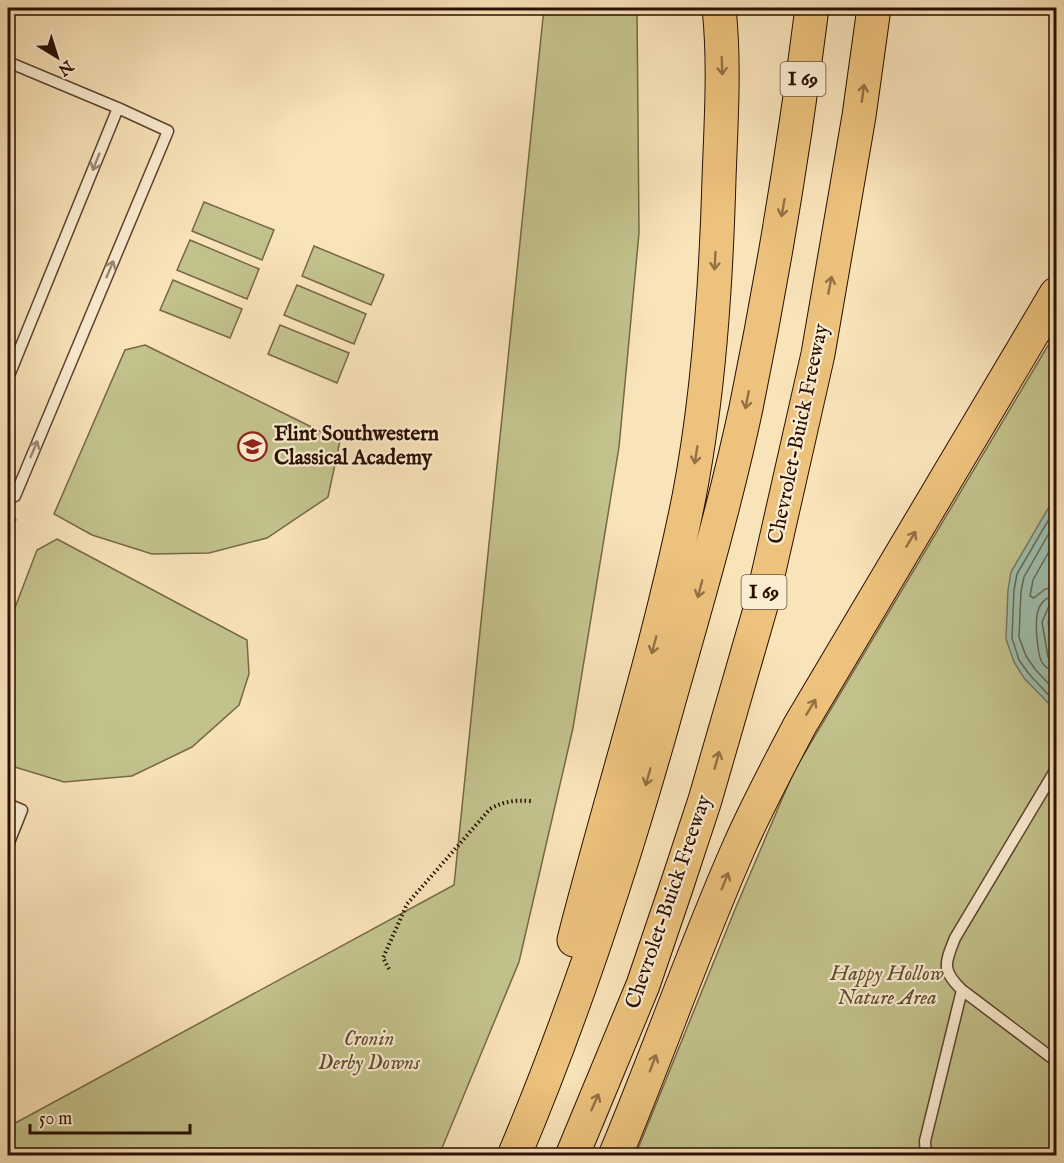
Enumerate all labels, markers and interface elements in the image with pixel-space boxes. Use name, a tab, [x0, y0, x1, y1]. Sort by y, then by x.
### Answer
north arrow	[27, 27, 87, 87]
text: N	[53, 54, 77, 79]
one-way arrow	[716, 55, 727, 75]
road number: I 69	[780, 62, 826, 96]
one-way arrow	[857, 83, 868, 103]
one-way arrow	[90, 152, 101, 171]
one-way arrow	[777, 198, 788, 217]
one-way arrow	[710, 250, 721, 270]
one-way arrow	[105, 260, 116, 279]
one-way arrow	[825, 275, 836, 295]
street label: Chevrolet-Buick Freeway	[762, 321, 836, 547]
one-way arrow	[741, 389, 752, 409]
place label: Flint Southwestern Classical Academy	[274, 421, 439, 472]
school or university icon: Flint Southwestern Classical Academy	[237, 430, 269, 462]
one-way arrow	[29, 440, 40, 459]
one-way arrow	[690, 444, 701, 464]
one-way arrow	[905, 531, 917, 548]
road number: I 69	[742, 575, 786, 609]
one-way arrow	[694, 579, 706, 598]
one-way arrow	[648, 635, 660, 654]
one-way arrow	[806, 699, 818, 716]
one-way arrow	[712, 751, 723, 770]
one-way arrow	[642, 767, 653, 786]
street label: Chevrolet-Buick Freeway	[620, 791, 719, 1013]
one-way arrow	[720, 873, 731, 891]
park label: Happy Hollow Nature Area	[829, 961, 945, 1012]
park label: Cronin Derby Downs	[318, 1026, 421, 1077]
one-way arrow	[649, 1054, 660, 1073]
one-way arrow	[591, 1093, 602, 1111]
scale bar	[30, 1097, 190, 1135]
text: 50 m	[39, 1108, 72, 1131]

